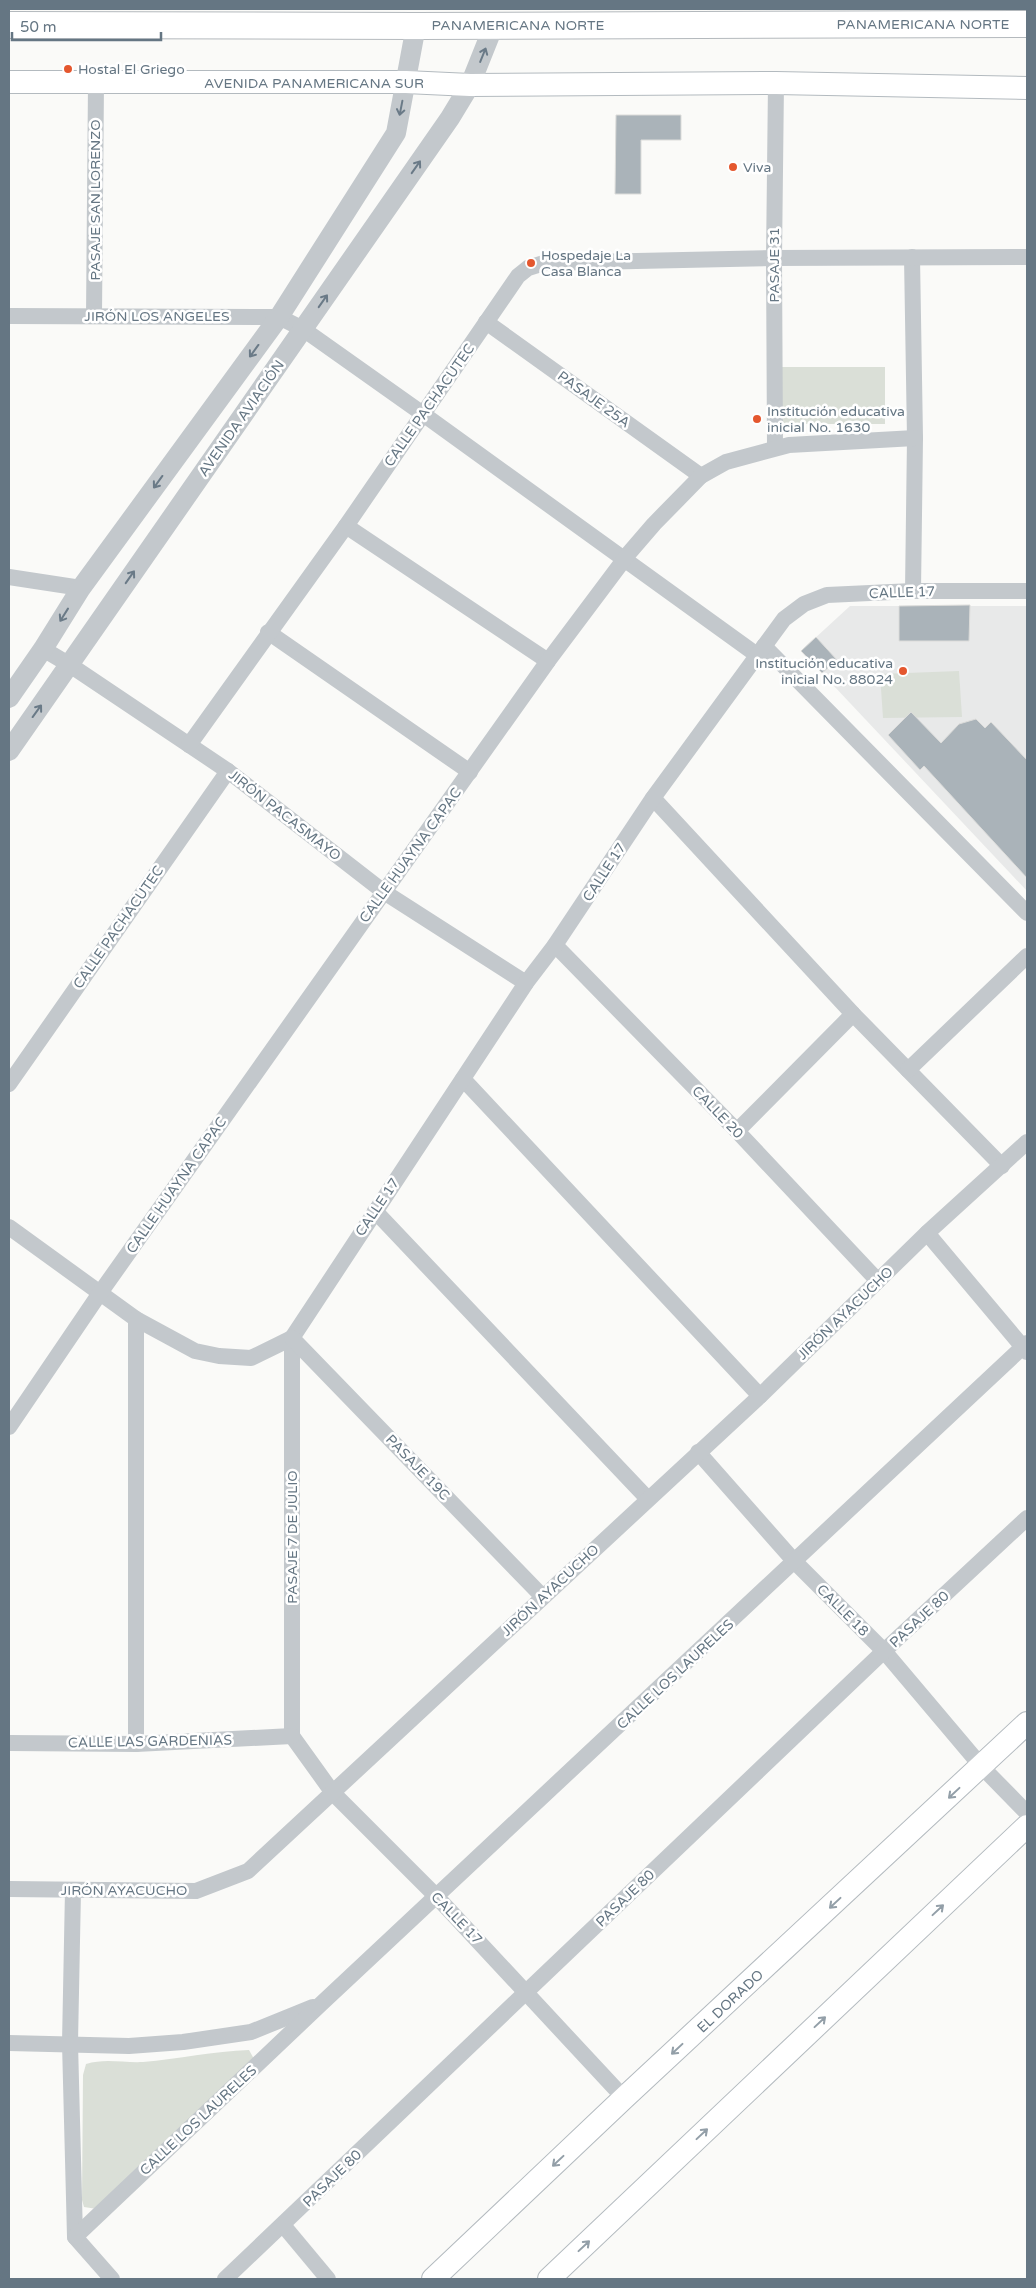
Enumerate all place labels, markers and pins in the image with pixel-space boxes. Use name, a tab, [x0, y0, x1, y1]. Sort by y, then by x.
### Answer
place label: Hostal El Griego	[78, 61, 185, 78]
marker: Hostal El Griego	[62, 63, 74, 75]
place label: Viva	[743, 159, 771, 176]
marker: Viva	[727, 161, 739, 173]
place label: Hospedaje La Casa Blanca	[541, 247, 631, 280]
marker: Hospedaje La Casa Blanca	[525, 257, 537, 269]
place label: Institución educativa inicial No. 1630	[767, 403, 905, 436]
marker: Institución educativa inicial No. 1630	[751, 413, 763, 425]
place label: Institución educativa inicial No. 88024	[755, 655, 893, 688]
marker: Institución educativa inicial No. 88024	[897, 665, 909, 677]

